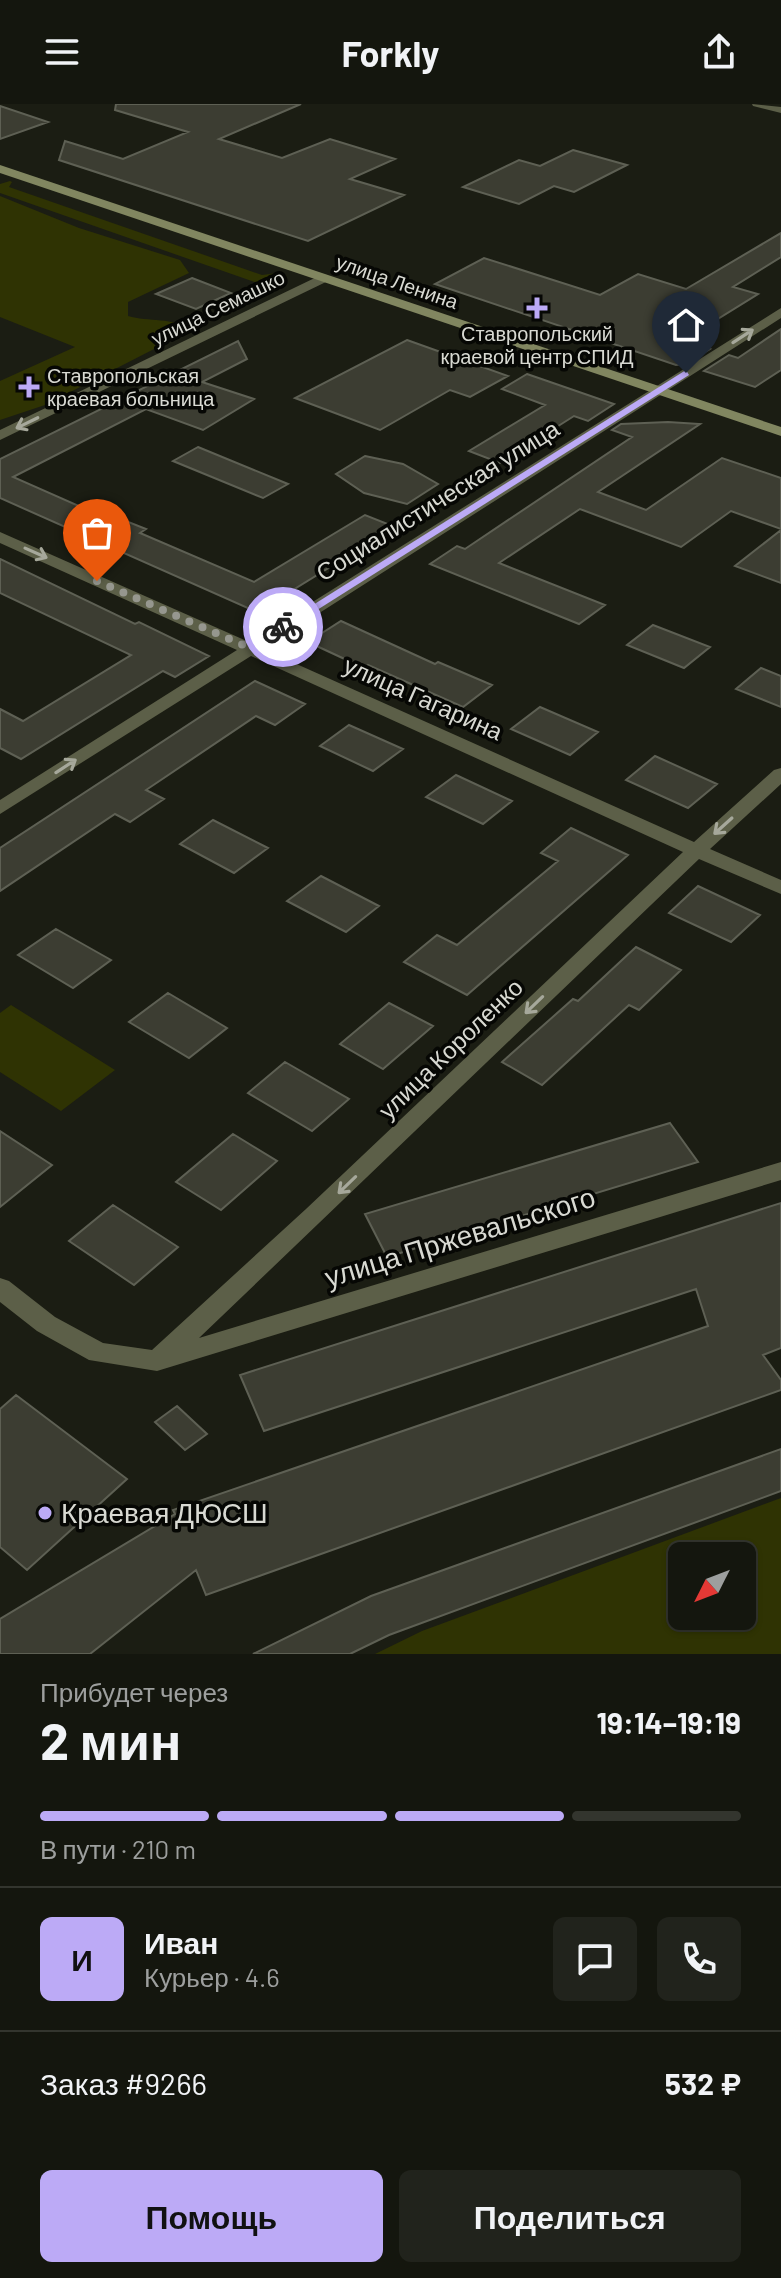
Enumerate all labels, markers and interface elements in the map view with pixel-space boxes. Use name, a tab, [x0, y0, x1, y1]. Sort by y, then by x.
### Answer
icon: menu	[40, 30, 84, 74]
icon: share	[697, 30, 741, 74]
text: Forkly	[341, 31, 440, 74]
street label: улица Ленина	[333, 249, 462, 313]
street label: улица Семашко	[147, 264, 288, 350]
pin	[652, 291, 720, 373]
marker: Ставропольский краевой центр СПИД	[526, 297, 548, 319]
icon: home	[664, 303, 708, 347]
place label: Ставропольский краевой центр СПИД	[440, 321, 634, 368]
one-way arrow	[731, 328, 754, 344]
place label: Ставропольская краевая больница	[47, 363, 215, 410]
marker: Ставропольская краевая больница	[18, 376, 40, 398]
street label: Социалистическая улица	[310, 413, 565, 586]
one-way arrow	[15, 416, 39, 431]
pin	[63, 499, 131, 581]
icon: bag	[75, 511, 119, 555]
one-way arrow	[24, 546, 48, 561]
courier	[243, 587, 323, 667]
icon: bike	[261, 605, 305, 649]
street label: улица Гагарина	[340, 650, 508, 746]
one-way arrow	[54, 758, 76, 774]
one-way arrow	[713, 816, 733, 834]
street label: улица Короленко	[372, 972, 528, 1124]
one-way arrow	[525, 995, 544, 1014]
one-way arrow	[337, 1176, 357, 1195]
street label: улица Пржевальского	[320, 1179, 599, 1293]
place label: Краевая ДЮСШ	[61, 1495, 268, 1529]
marker: Краевая ДЮСШ	[36, 1504, 54, 1522]
north arrow	[668, 1542, 756, 1630]
map controls	[668, 1542, 756, 1630]
text: Прибудет через	[40, 1676, 228, 1707]
text: 19:14–19:19	[596, 1704, 741, 1740]
text: 2 мин	[40, 1708, 181, 1770]
text: В пути · 210 m	[40, 1833, 196, 1864]
button: chat	[553, 1917, 637, 2001]
button: phone	[657, 1917, 741, 2001]
text: Иван	[144, 1924, 218, 1960]
text: И	[71, 1941, 93, 1977]
text: Курьер · 4.6	[144, 1961, 280, 1992]
text: Заказ #9266	[40, 2065, 207, 2101]
text: 532 ₽	[665, 2065, 741, 2101]
button: Помощь	[40, 2170, 383, 2262]
button: Поделиться	[399, 2170, 741, 2262]

